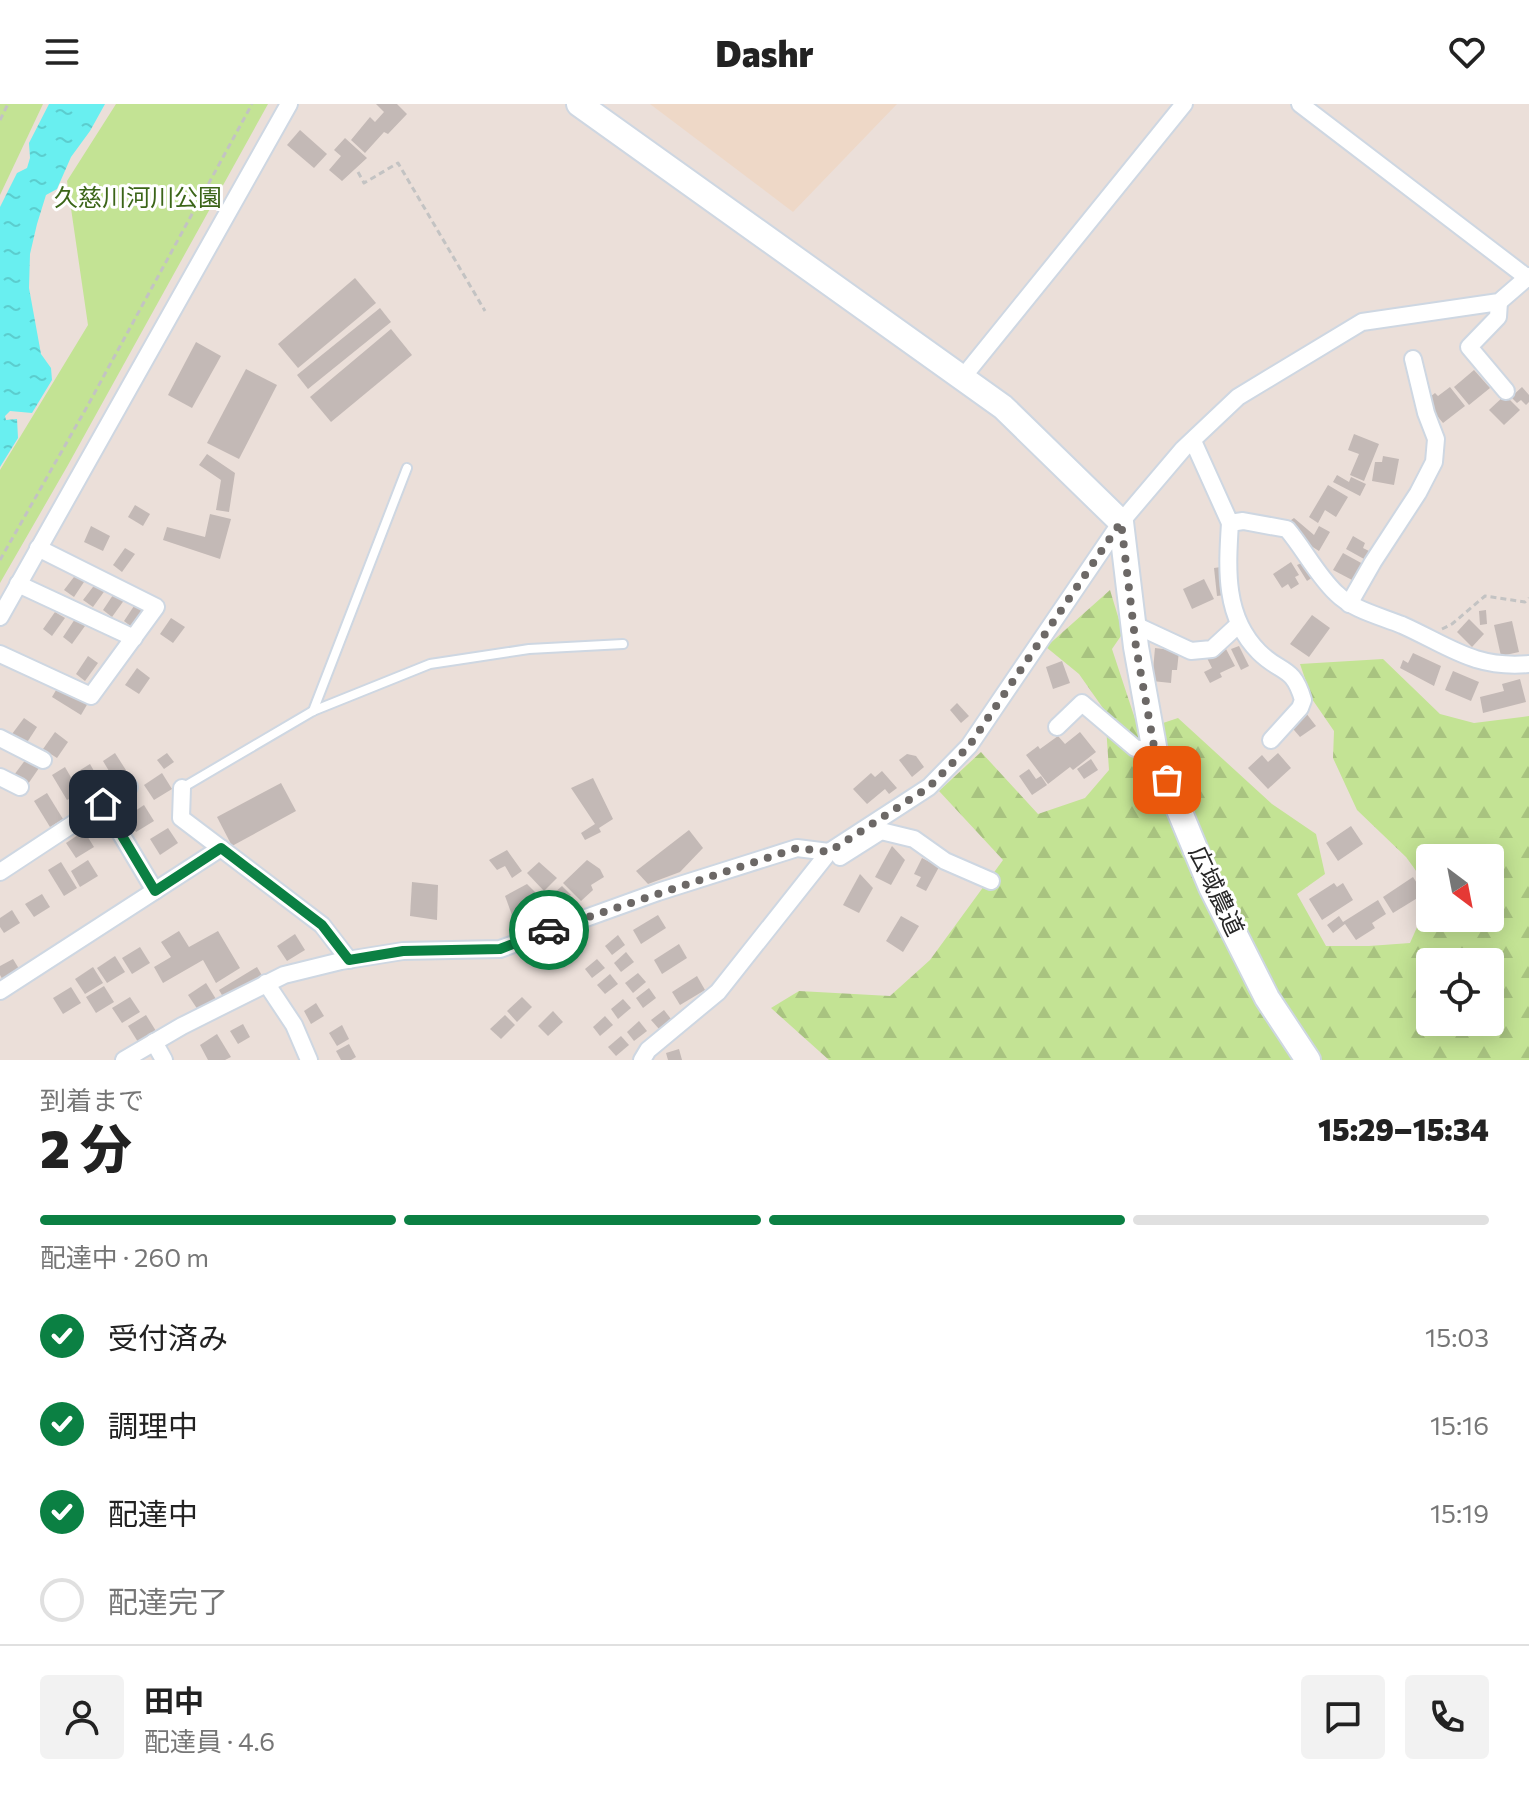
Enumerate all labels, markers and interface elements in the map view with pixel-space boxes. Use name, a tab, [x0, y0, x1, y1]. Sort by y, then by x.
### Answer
icon: menu	[40, 30, 84, 74]
text: Dashr	[715, 30, 814, 74]
icon: heart	[1445, 30, 1489, 74]
park label: 久慈川河川公園	[54, 182, 222, 211]
pin	[1133, 746, 1201, 814]
icon: bag	[1145, 758, 1189, 802]
pin	[69, 770, 137, 838]
icon: home	[81, 782, 125, 826]
street label: 広域農道	[1184, 841, 1251, 940]
north arrow	[1416, 844, 1504, 932]
map controls	[1416, 844, 1504, 1036]
courier	[509, 890, 589, 970]
icon: car	[527, 908, 571, 952]
button: locate	[1416, 948, 1504, 1036]
text: 到着まで	[40, 1084, 144, 1115]
text: 15:29–15:34	[1318, 1110, 1489, 1147]
text: 2 分	[40, 1115, 132, 1179]
text: 配達中 · 260 m	[40, 1241, 209, 1272]
icon: check	[40, 1314, 84, 1358]
text: 受付済み	[108, 1318, 228, 1355]
text: 15:03	[1425, 1321, 1489, 1352]
icon: check	[40, 1402, 84, 1446]
text: 調理中	[108, 1406, 198, 1443]
text: 15:16	[1430, 1409, 1489, 1440]
icon: check	[40, 1490, 84, 1534]
text: 配達中	[108, 1494, 198, 1531]
text: 15:19	[1430, 1497, 1489, 1528]
text: 配達完了	[108, 1582, 228, 1619]
button: person	[40, 1675, 124, 1759]
button: chat	[1301, 1675, 1385, 1759]
button: phone	[1405, 1675, 1489, 1759]
text: 田中	[144, 1681, 204, 1718]
text: 配達員 · 4.6	[144, 1725, 275, 1756]

